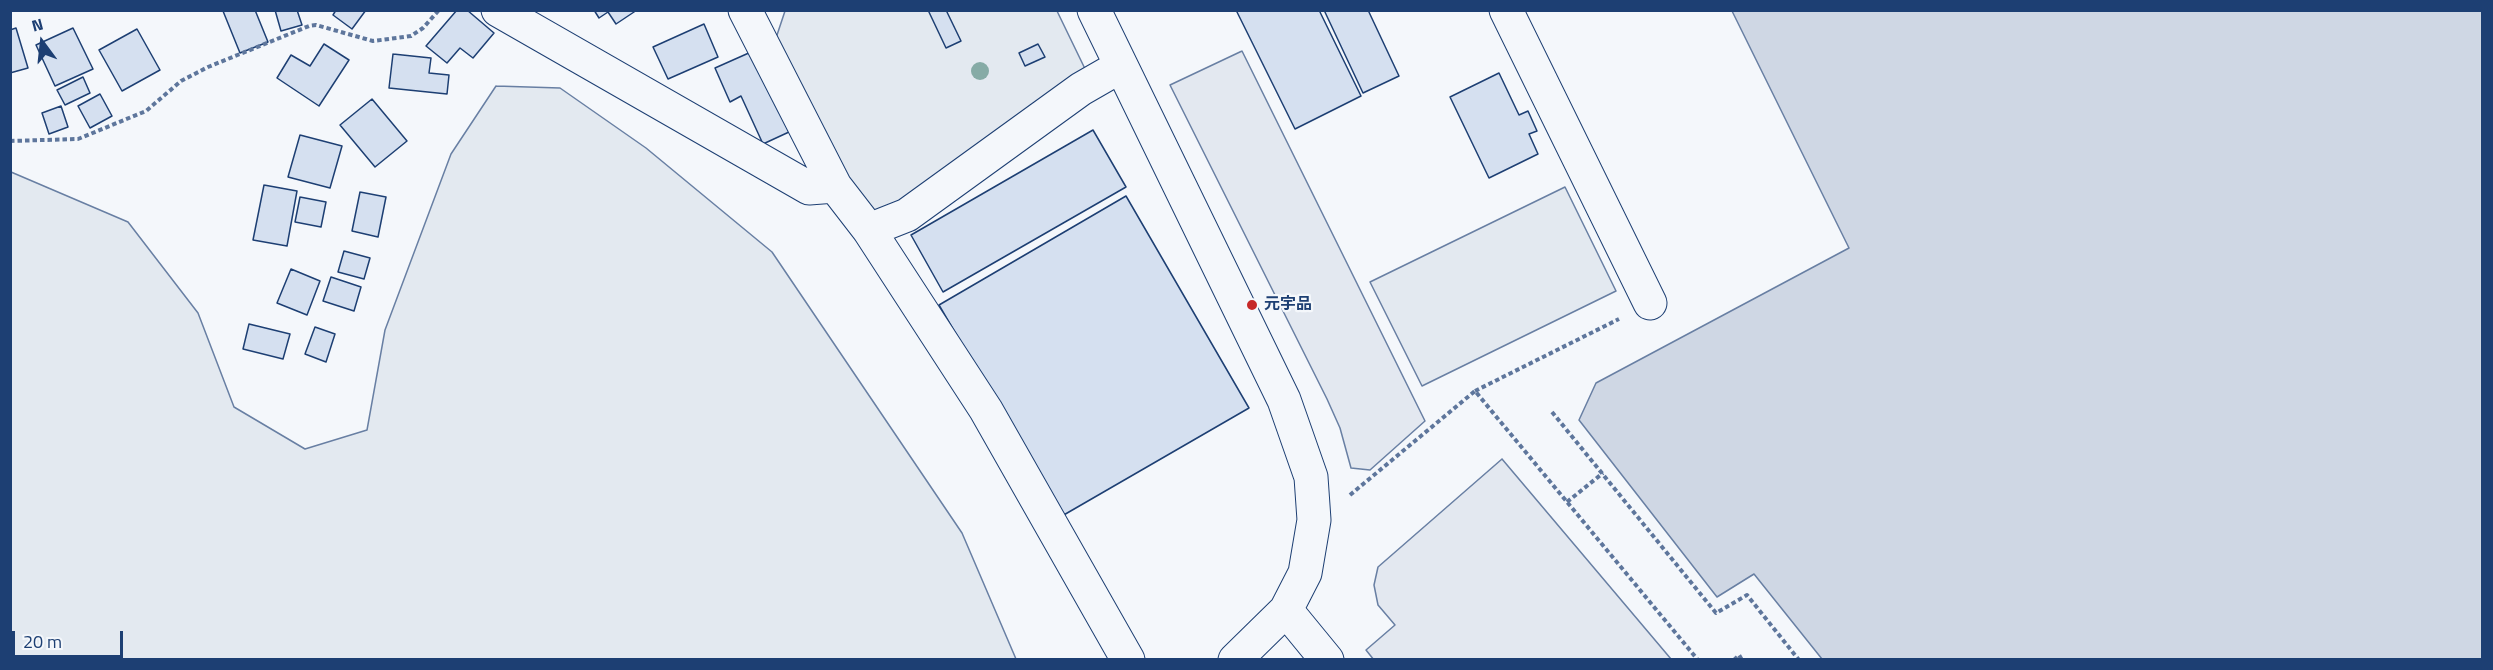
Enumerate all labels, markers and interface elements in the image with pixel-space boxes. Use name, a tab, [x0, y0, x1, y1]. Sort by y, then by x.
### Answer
north arrow	[12, 12, 72, 72]
text: N	[29, 12, 46, 38]
place label: 元宇品	[1264, 295, 1312, 315]
marker: 元宇品	[1245, 298, 1259, 312]
scale bar	[15, 619, 126, 657]
text: 20 m	[23, 628, 62, 655]

